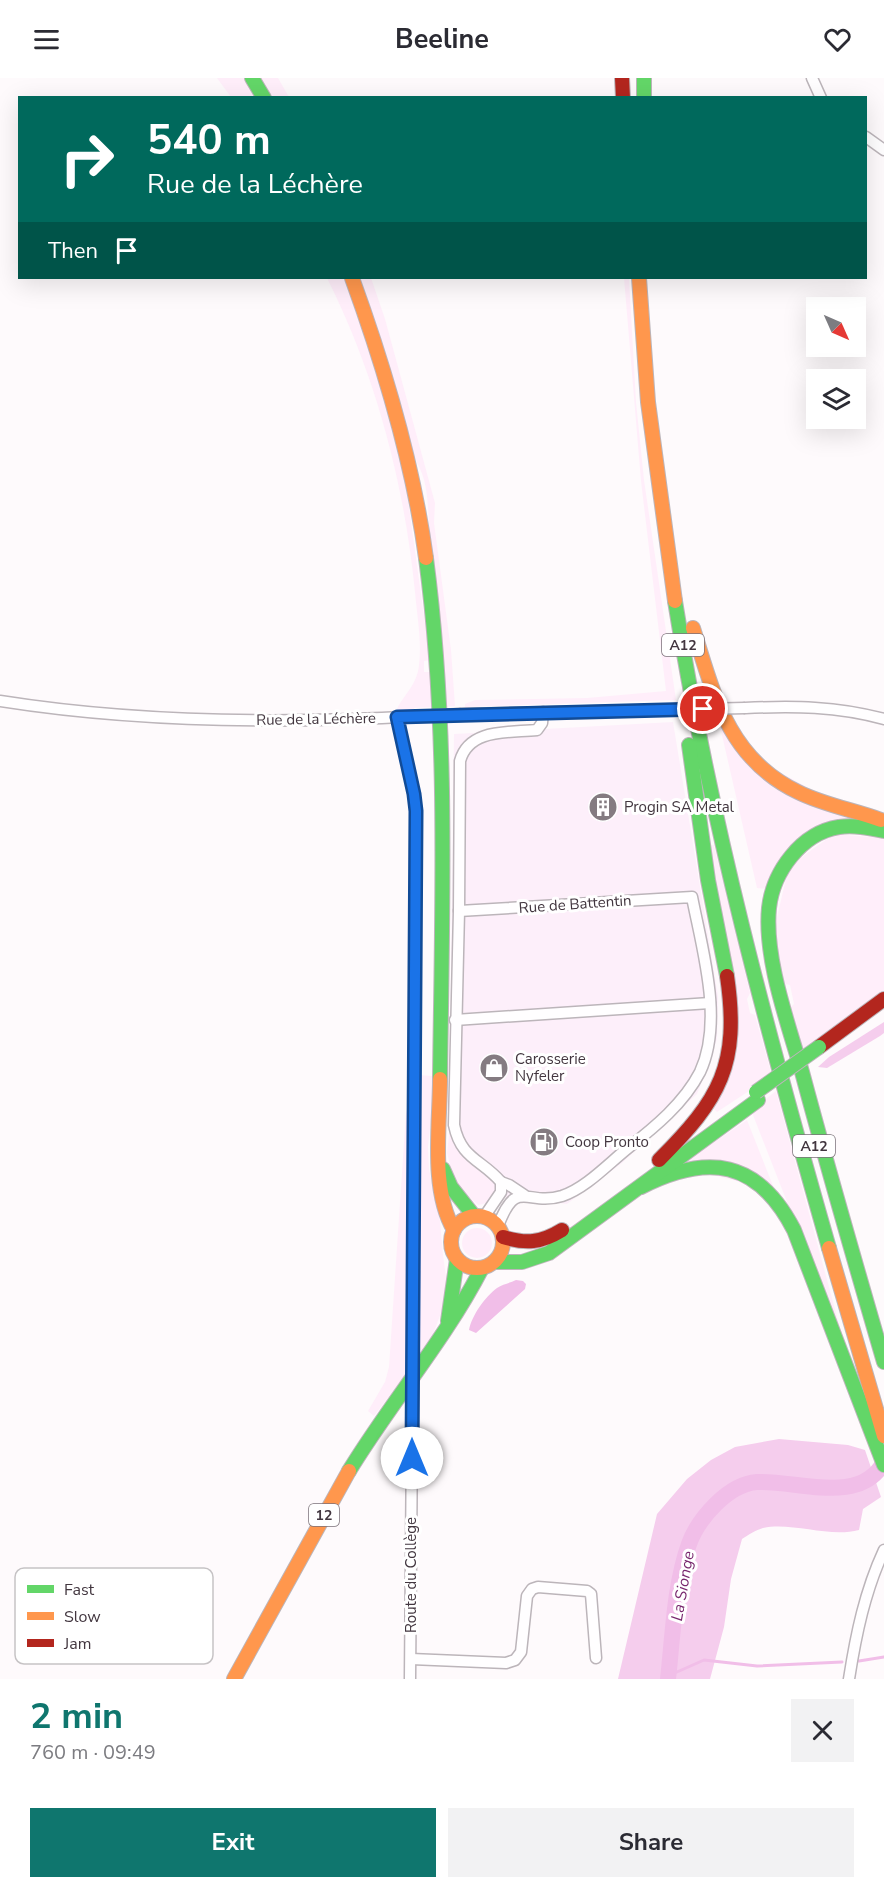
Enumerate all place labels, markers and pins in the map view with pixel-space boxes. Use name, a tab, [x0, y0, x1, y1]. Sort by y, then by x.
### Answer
pin	[677, 683, 728, 734]
building icon: Progin SA Metal	[587, 791, 619, 823]
place label: Progin SA Metal	[624, 797, 735, 817]
place label: Carosserie Nyfeler	[515, 1049, 586, 1086]
shop icon: Carosserie Nyfeler	[478, 1052, 510, 1084]
fuel station icon: Coop Pronto	[528, 1126, 560, 1158]
place label: Coop Pronto	[565, 1132, 649, 1152]

